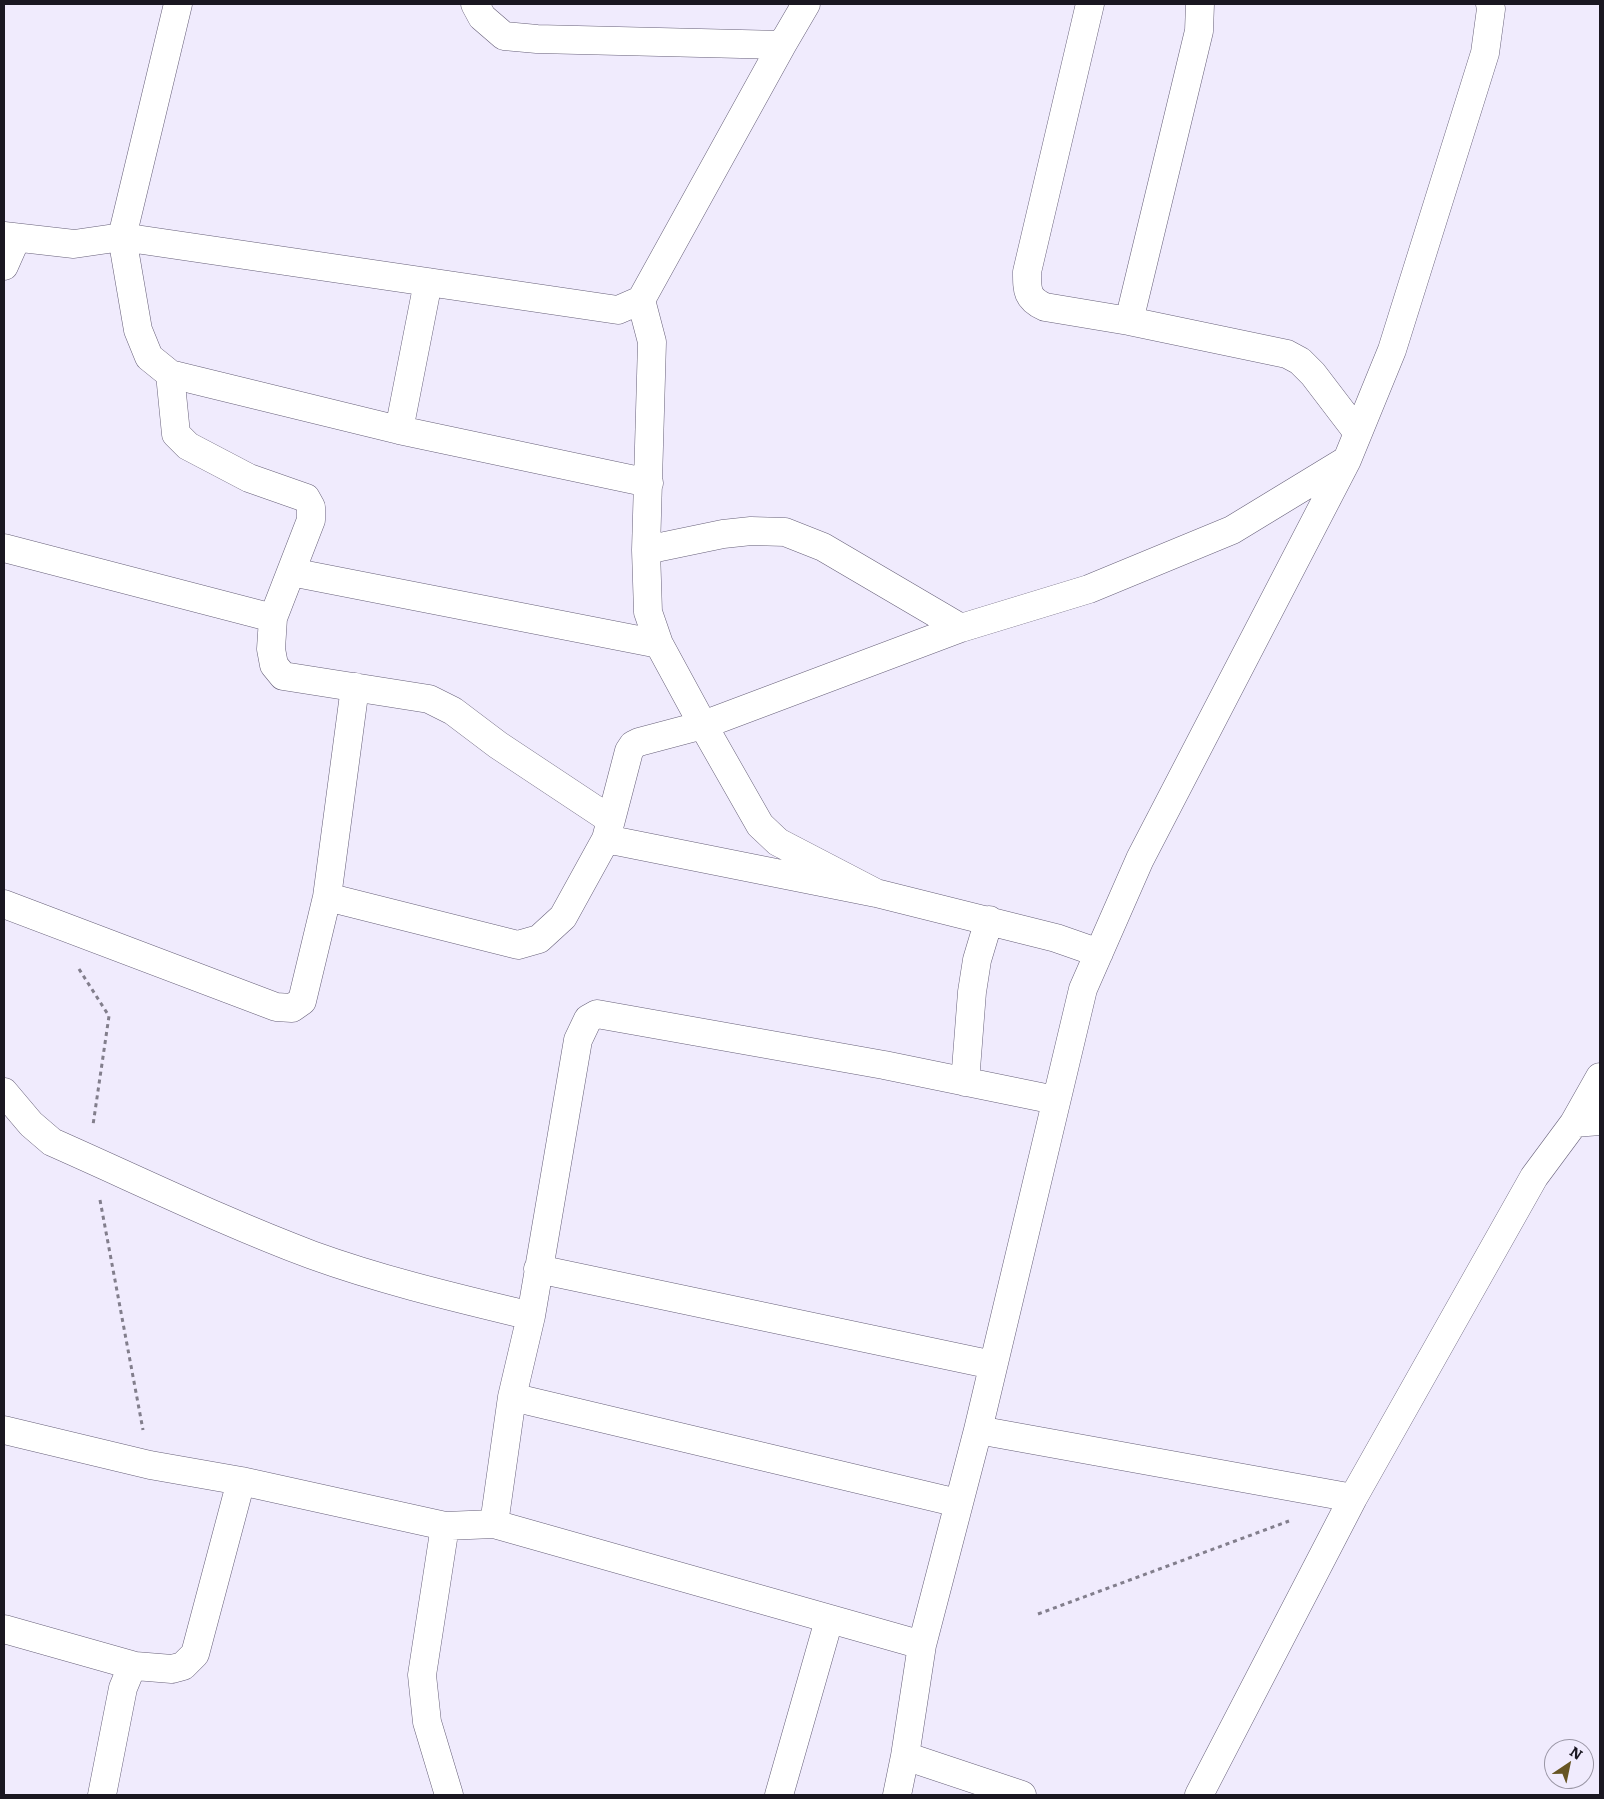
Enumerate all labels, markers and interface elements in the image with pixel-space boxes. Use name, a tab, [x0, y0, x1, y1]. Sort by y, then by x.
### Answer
north arrow	[1544, 1739, 1594, 1789]
text: N	[1566, 1741, 1587, 1764]

